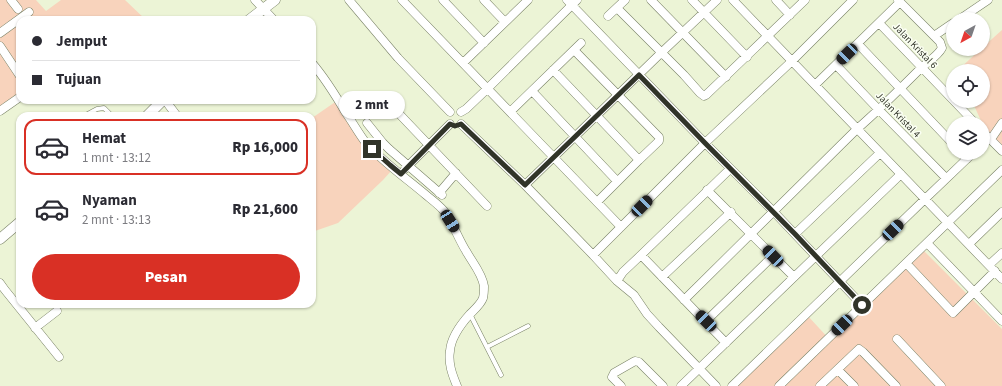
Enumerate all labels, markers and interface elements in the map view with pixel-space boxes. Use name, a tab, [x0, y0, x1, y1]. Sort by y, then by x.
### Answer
north arrow	[946, 12, 990, 56]
map controls	[946, 12, 990, 160]
street label: Jalan Kristal 6	[890, 20, 940, 72]
text: Jemput	[56, 31, 107, 52]
car	[834, 41, 860, 67]
button: locate	[946, 64, 990, 108]
text: Tujuan	[56, 69, 101, 90]
street label: Jalan Kristal 4	[873, 89, 923, 141]
callout: 2 mnt	[339, 91, 405, 119]
text: 2 mnt	[355, 96, 389, 114]
button: layers	[946, 116, 990, 160]
text: Hemat	[82, 128, 126, 149]
icon: car	[34, 129, 70, 165]
text: Rp 16,000	[232, 137, 298, 158]
route end	[363, 140, 381, 158]
text: 1 mnt · 13:12	[82, 149, 151, 167]
text: Nyaman	[82, 190, 137, 211]
icon: car	[34, 191, 70, 227]
car	[629, 193, 655, 219]
text: Rp 21,600	[232, 199, 298, 220]
car	[439, 208, 461, 234]
text: 2 mnt · 13:13	[82, 211, 151, 229]
car	[880, 217, 906, 243]
car	[760, 243, 786, 269]
button: Pesan	[32, 254, 300, 300]
route start	[853, 296, 871, 314]
car	[693, 308, 719, 334]
car	[829, 312, 855, 338]

